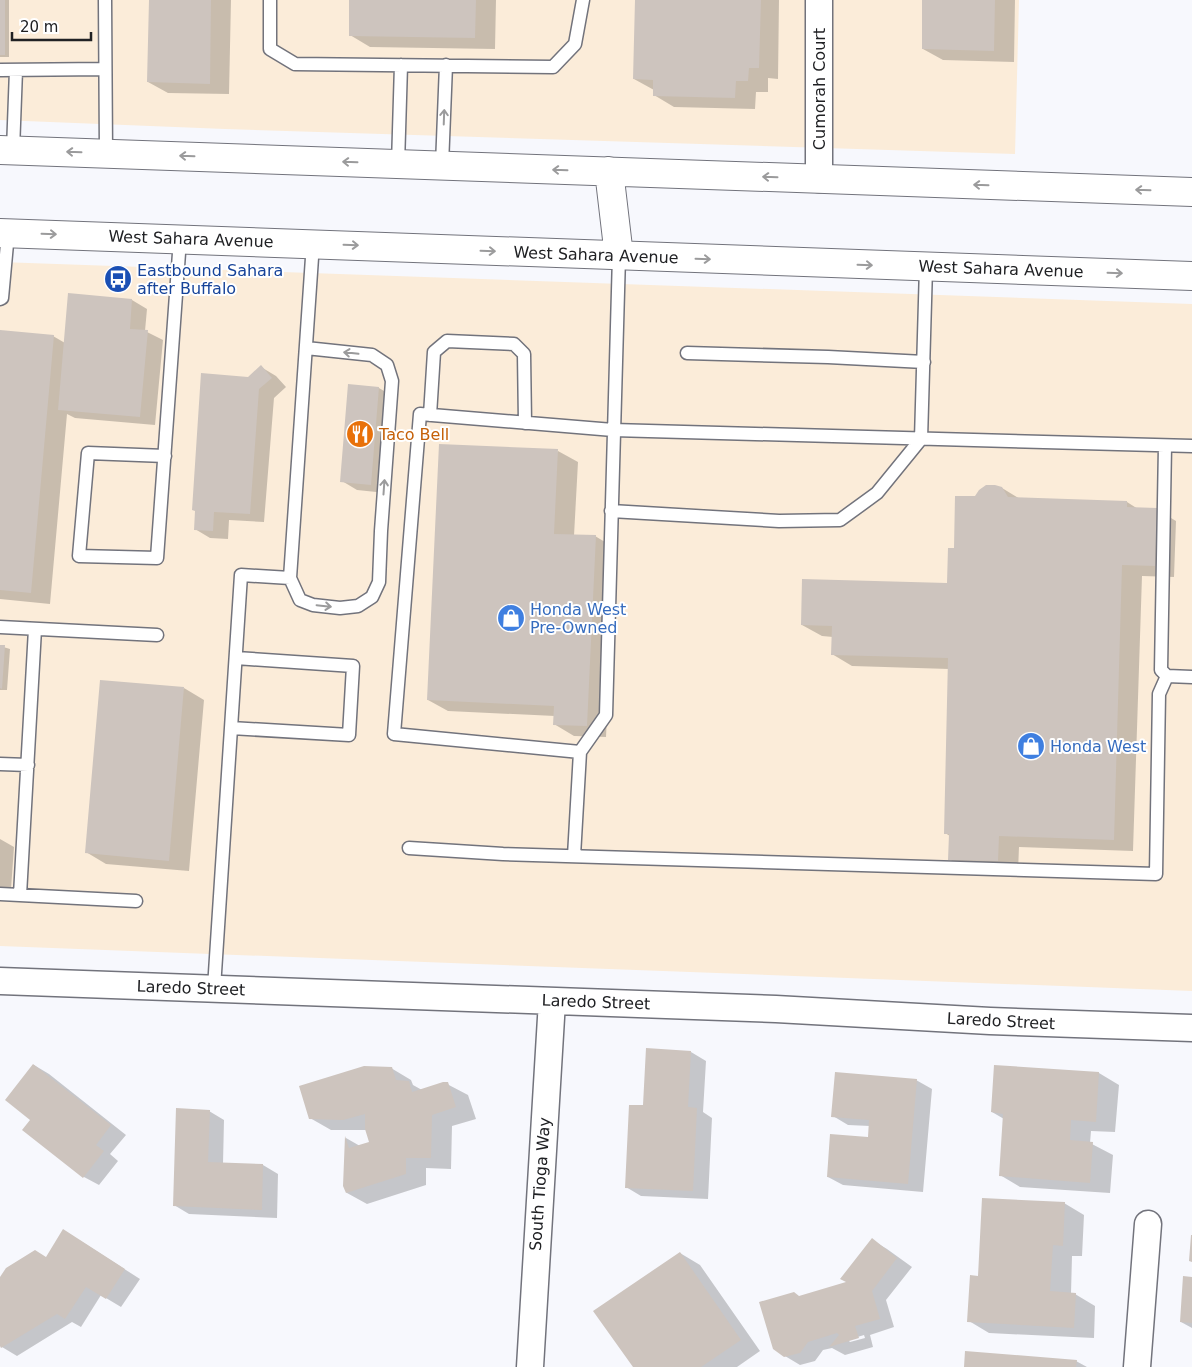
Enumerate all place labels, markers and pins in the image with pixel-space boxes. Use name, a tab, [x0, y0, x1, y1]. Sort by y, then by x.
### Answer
place label: Eastbound Sahara after Buffalo	[137, 261, 283, 298]
bus stop icon: Eastbound Sahara after Buffalo	[103, 264, 133, 294]
restaurant icon: Taco Bell	[345, 419, 375, 449]
place label: Taco Bell	[378, 425, 449, 444]
place label: Honda West Pre-Owned	[530, 600, 626, 637]
shop icon: Honda West Pre-Owned	[496, 603, 526, 633]
shop icon: Honda West	[1016, 731, 1046, 761]
place label: Honda West	[1050, 737, 1146, 756]

